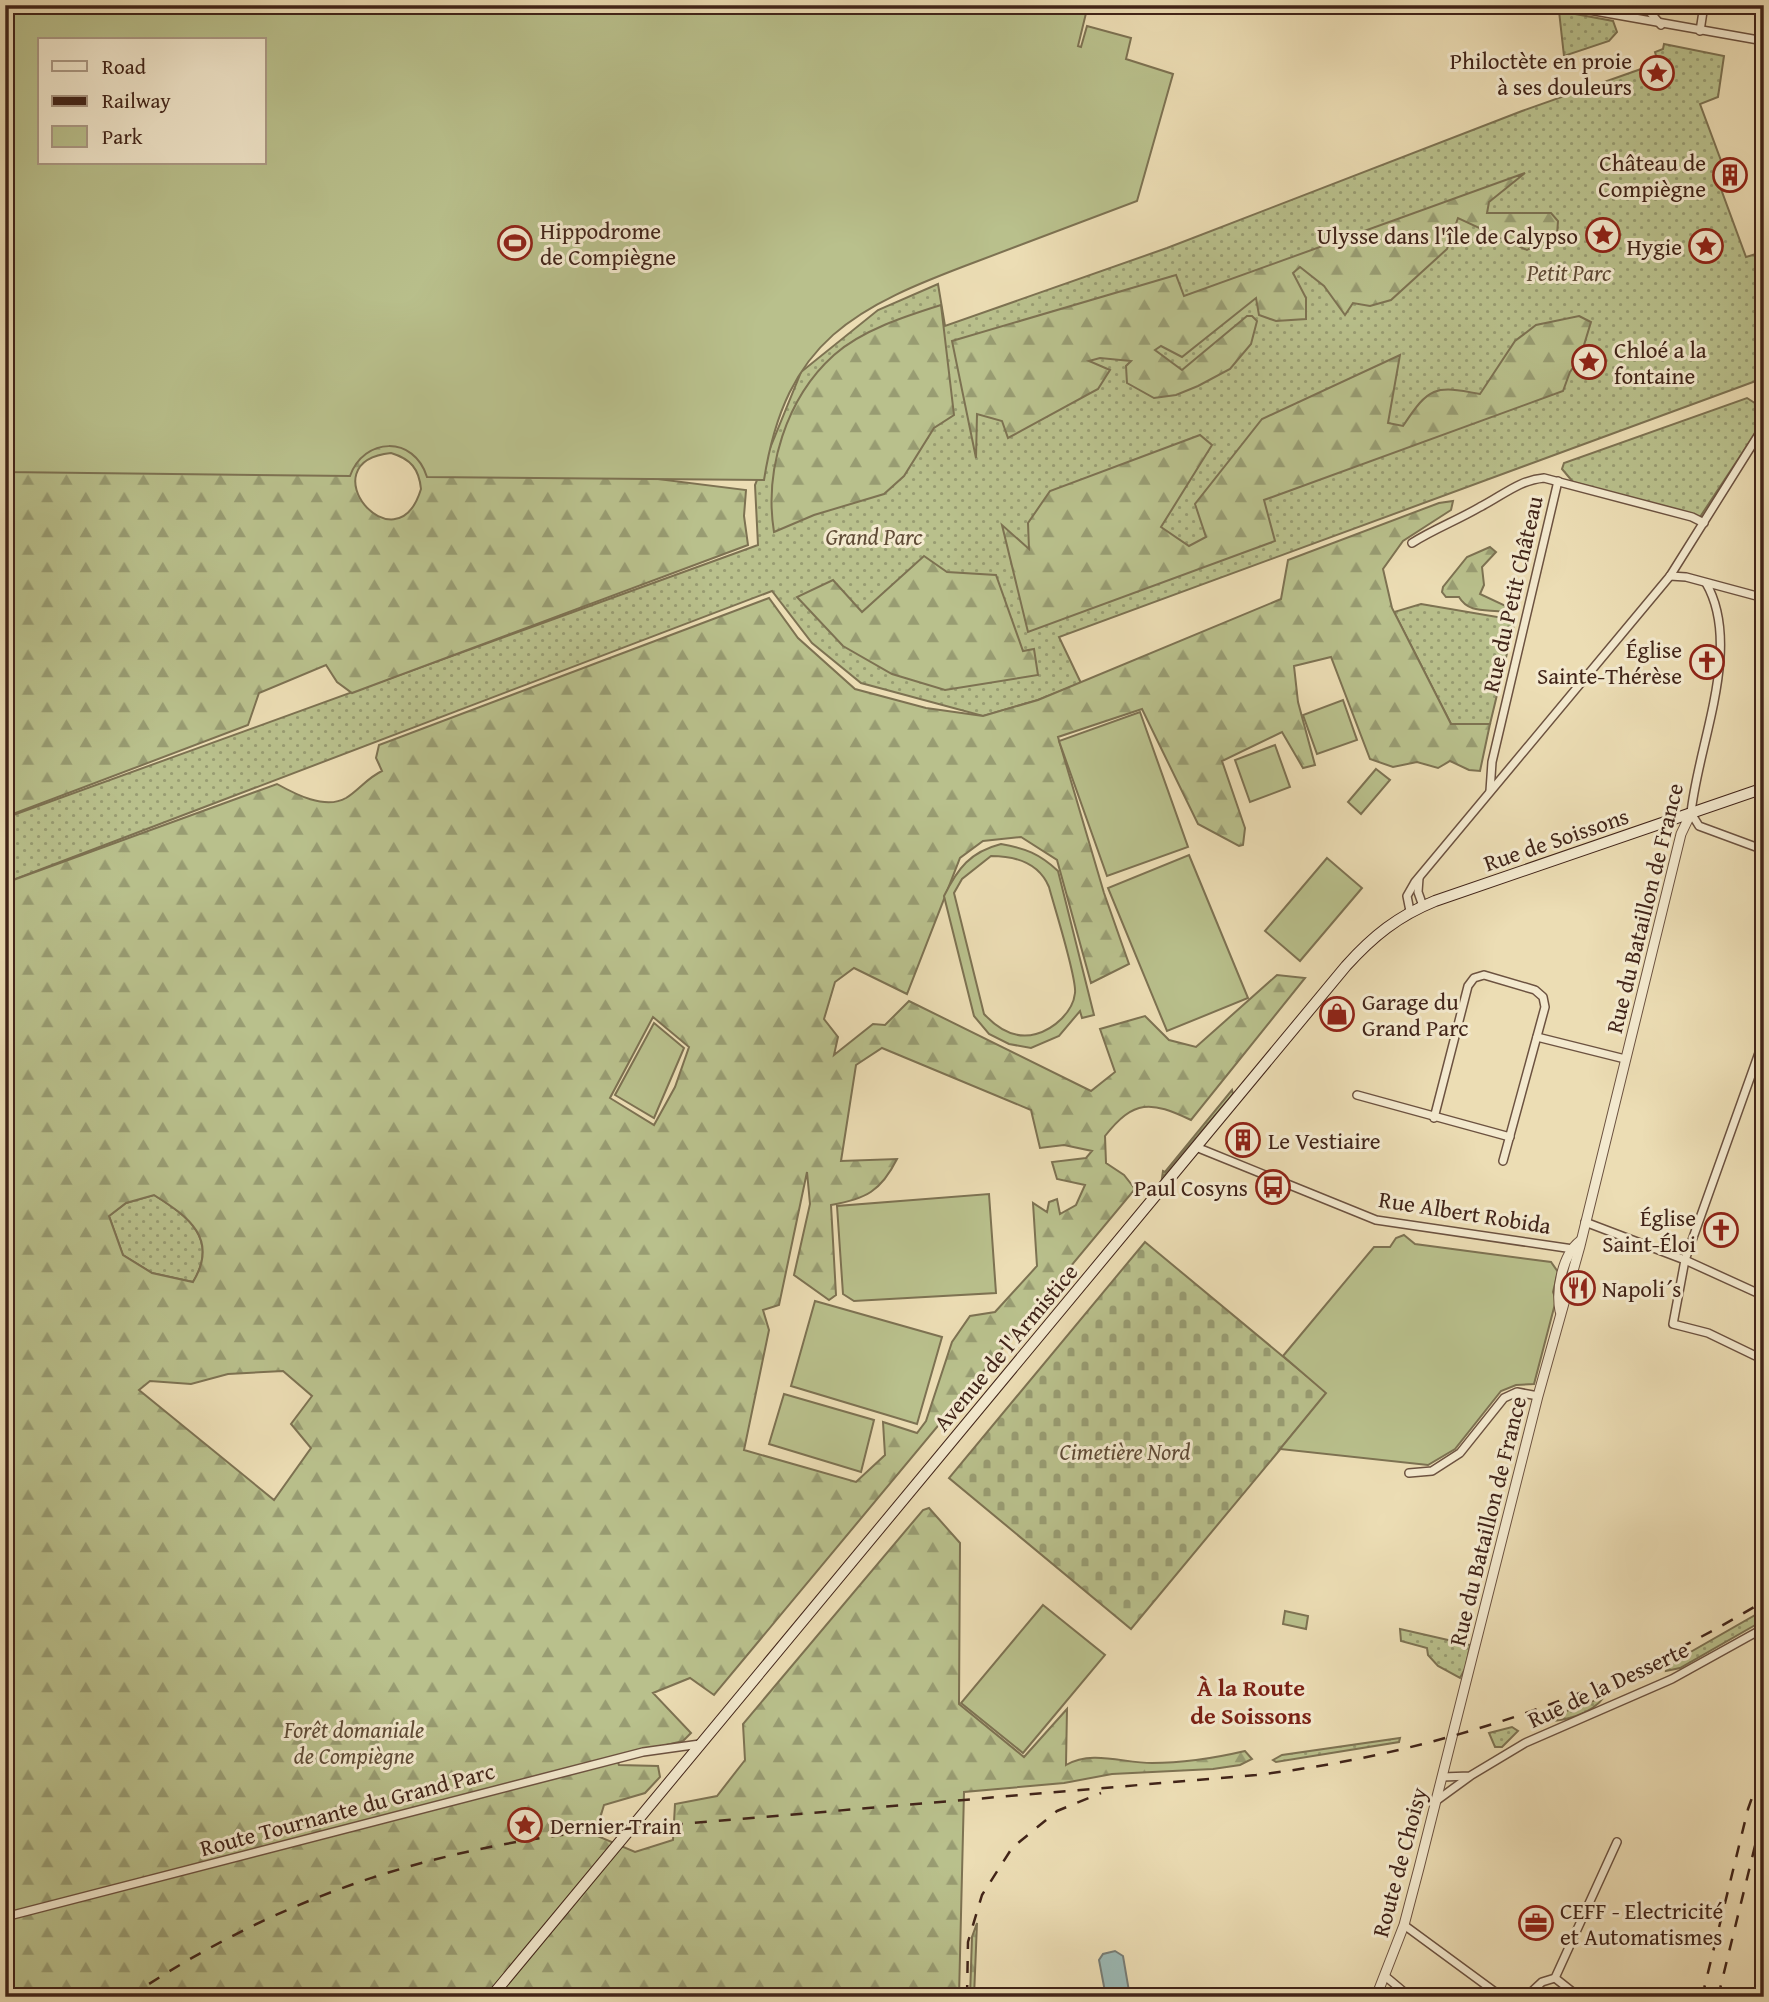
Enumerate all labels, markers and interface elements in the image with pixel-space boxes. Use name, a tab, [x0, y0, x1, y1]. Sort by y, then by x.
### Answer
legend	[38, 38, 266, 164]
place label: Philoctète en proie à ses douleurs	[1450, 44, 1632, 103]
text: Road	[102, 51, 147, 82]
place icon: Philoctète en proie à ses douleurs	[1638, 54, 1676, 92]
text: Railway	[102, 85, 171, 116]
text: Park	[102, 121, 143, 152]
place label: Château de Compiègne	[1598, 146, 1706, 205]
building icon: Château de Compiègne	[1711, 156, 1749, 194]
place label: Hippodrome de Compiègne	[540, 214, 676, 273]
place icon: Ulysse dans l'île de Calypso	[1584, 216, 1622, 254]
place label: Ulysse dans l'île de Calypso	[1317, 219, 1578, 252]
sports icon: Hippodrome de Compiègne	[496, 224, 534, 262]
place icon: Hygie	[1687, 227, 1725, 265]
place label: Hygie	[1627, 230, 1682, 263]
park label: Petit Parc	[1526, 256, 1612, 289]
place label: Chloé a la fontaine	[1614, 333, 1707, 392]
place icon: Chloé a la fontaine	[1570, 343, 1608, 381]
street label: Rue du Petit Château	[1473, 492, 1551, 696]
park label: Grand Parc	[825, 520, 923, 553]
place label: Église Sainte-Thérèse	[1537, 633, 1682, 692]
church icon: Église Sainte-Thérèse	[1688, 643, 1726, 681]
street label: Rue du Bataillon de France	[1597, 779, 1691, 1037]
street label: Rue de Soissons	[1479, 799, 1633, 879]
place label: Garage du Grand Parc	[1362, 985, 1469, 1044]
shop icon: Garage du Grand Parc	[1318, 995, 1356, 1033]
building icon: Le Vestiaire	[1224, 1121, 1262, 1159]
place label: Le Vestiaire	[1268, 1124, 1381, 1157]
bus stop icon: Paul Cosyns	[1254, 1168, 1292, 1206]
place label: Paul Cosyns	[1134, 1171, 1248, 1204]
street label: Rue Albert Robida	[1377, 1182, 1554, 1242]
place label: Église Saint-Éloi	[1602, 1201, 1696, 1260]
church icon: Église Saint-Éloi	[1702, 1211, 1740, 1249]
street label: Avenue de l'Armistice	[925, 1256, 1085, 1438]
restaurant icon: Napoli´s	[1559, 1269, 1597, 1307]
place label: Napoli´s	[1602, 1272, 1681, 1305]
street label: Rue du Bataillon de France	[1440, 1392, 1534, 1650]
park label: Cimetière Nord	[1060, 1435, 1190, 1468]
street label: Rue de la Desserte	[1522, 1632, 1694, 1736]
district label: À la Route de Soissons	[1190, 1670, 1312, 1733]
park label: Forêt domaniale de Compiègne	[283, 1713, 424, 1772]
street label: Route Tournante du Grand Parc	[196, 1754, 498, 1864]
street label: Route de Choisy	[1363, 1783, 1435, 1941]
place icon: Dernier Train	[506, 1806, 544, 1844]
place label: Dernier Train	[550, 1809, 681, 1842]
place label: CEFF - Electricité et Automatismes	[1560, 1894, 1723, 1953]
office icon: CEFF - Electricité et Automatismes	[1517, 1904, 1555, 1942]

